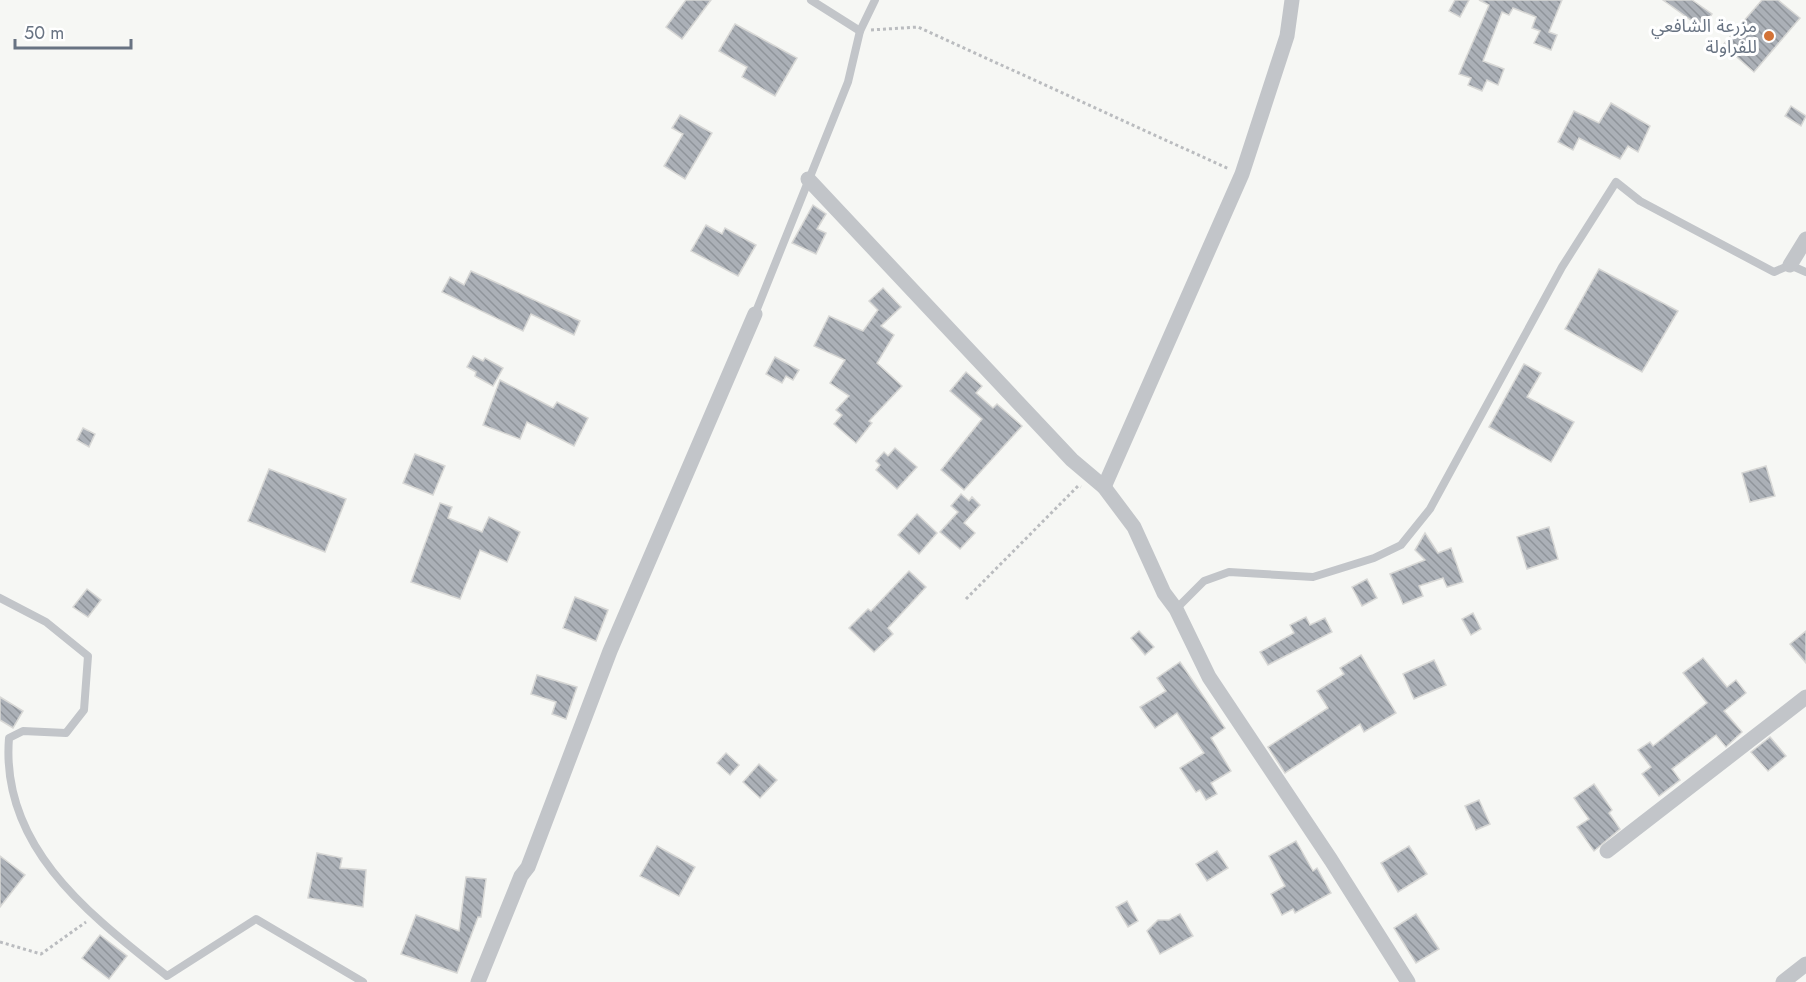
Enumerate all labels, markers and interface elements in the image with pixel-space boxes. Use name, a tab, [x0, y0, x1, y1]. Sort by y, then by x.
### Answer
scale bar	[15, 12, 130, 50]
place label: مزرعة الشافعي للفراولة	[1651, 13, 1757, 60]
text: 50 m	[24, 20, 64, 46]
marker: مزرعة الشافعي للفراولة	[1762, 29, 1776, 43]

